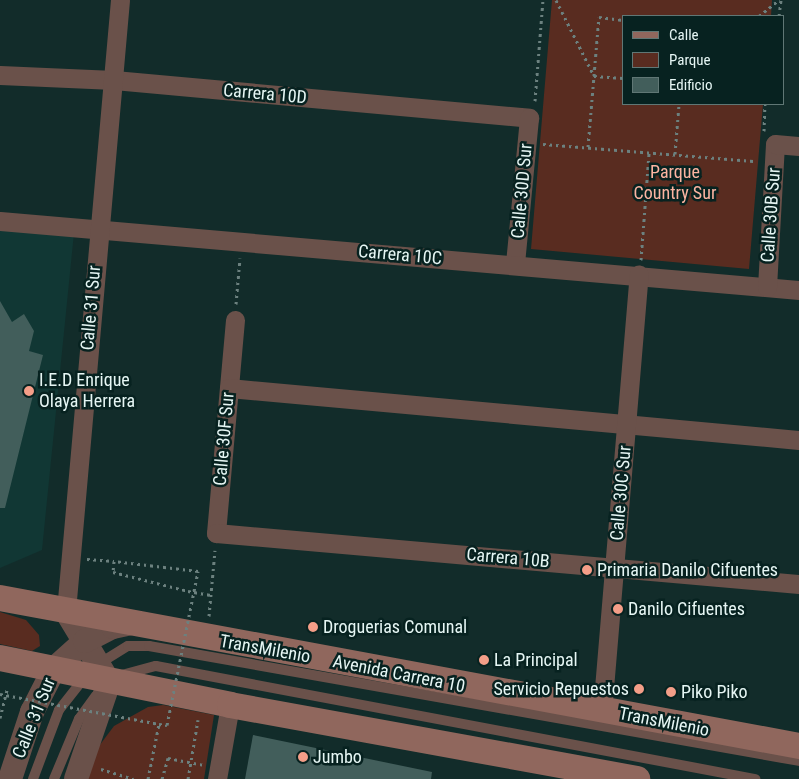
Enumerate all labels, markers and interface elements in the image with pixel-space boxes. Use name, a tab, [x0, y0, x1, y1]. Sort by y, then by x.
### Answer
legend	[622, 15, 784, 105]
text: Calle	[669, 26, 699, 44]
text: Parque	[669, 51, 711, 69]
text: Edificio	[669, 76, 712, 94]
street label: Carrera 10D	[222, 80, 308, 108]
street label: Calle 30D Sur	[507, 143, 537, 239]
park label: Parque Country Sur	[634, 162, 716, 204]
street label: Calle 30B Sur	[757, 167, 785, 263]
street label: Carrera 10C	[357, 241, 443, 269]
street label: Calle 31 Sur	[77, 265, 105, 351]
place label: I.E.D Enrique Olaya Herrera	[39, 370, 135, 412]
marker: I.E.D Enrique Olaya Herrera	[23, 385, 35, 397]
street label: Calle 30F Sur	[209, 391, 239, 487]
street label: Calle 30C Sur	[606, 445, 636, 541]
street label: Carrera 10B	[465, 544, 551, 572]
place label: Primaria Danilo Cifuentes	[597, 559, 778, 581]
marker: Primaria Danilo Cifuentes	[581, 564, 593, 576]
place label: Danilo Cifuentes	[628, 598, 745, 620]
marker: Danilo Cifuentes	[612, 603, 624, 615]
place label: Droguerias Comunal	[323, 616, 467, 638]
marker: Droguerias Comunal	[307, 621, 319, 633]
street label: TransMilenio	[218, 630, 312, 668]
place label: La Principal	[494, 649, 578, 671]
street label: Avenida Carrera 10	[331, 651, 467, 697]
marker: La Principal	[478, 654, 490, 666]
street label: Calle 31 Sur	[8, 675, 60, 761]
place label: Servicio Repuestos	[494, 678, 629, 700]
place label: Piko Piko	[681, 681, 748, 703]
marker: Servicio Repuestos	[633, 683, 645, 695]
marker: Piko Piko	[665, 686, 677, 698]
street label: TransMilenio	[617, 703, 711, 741]
place label: Jumbo	[313, 746, 362, 768]
marker: Jumbo	[297, 751, 309, 763]

